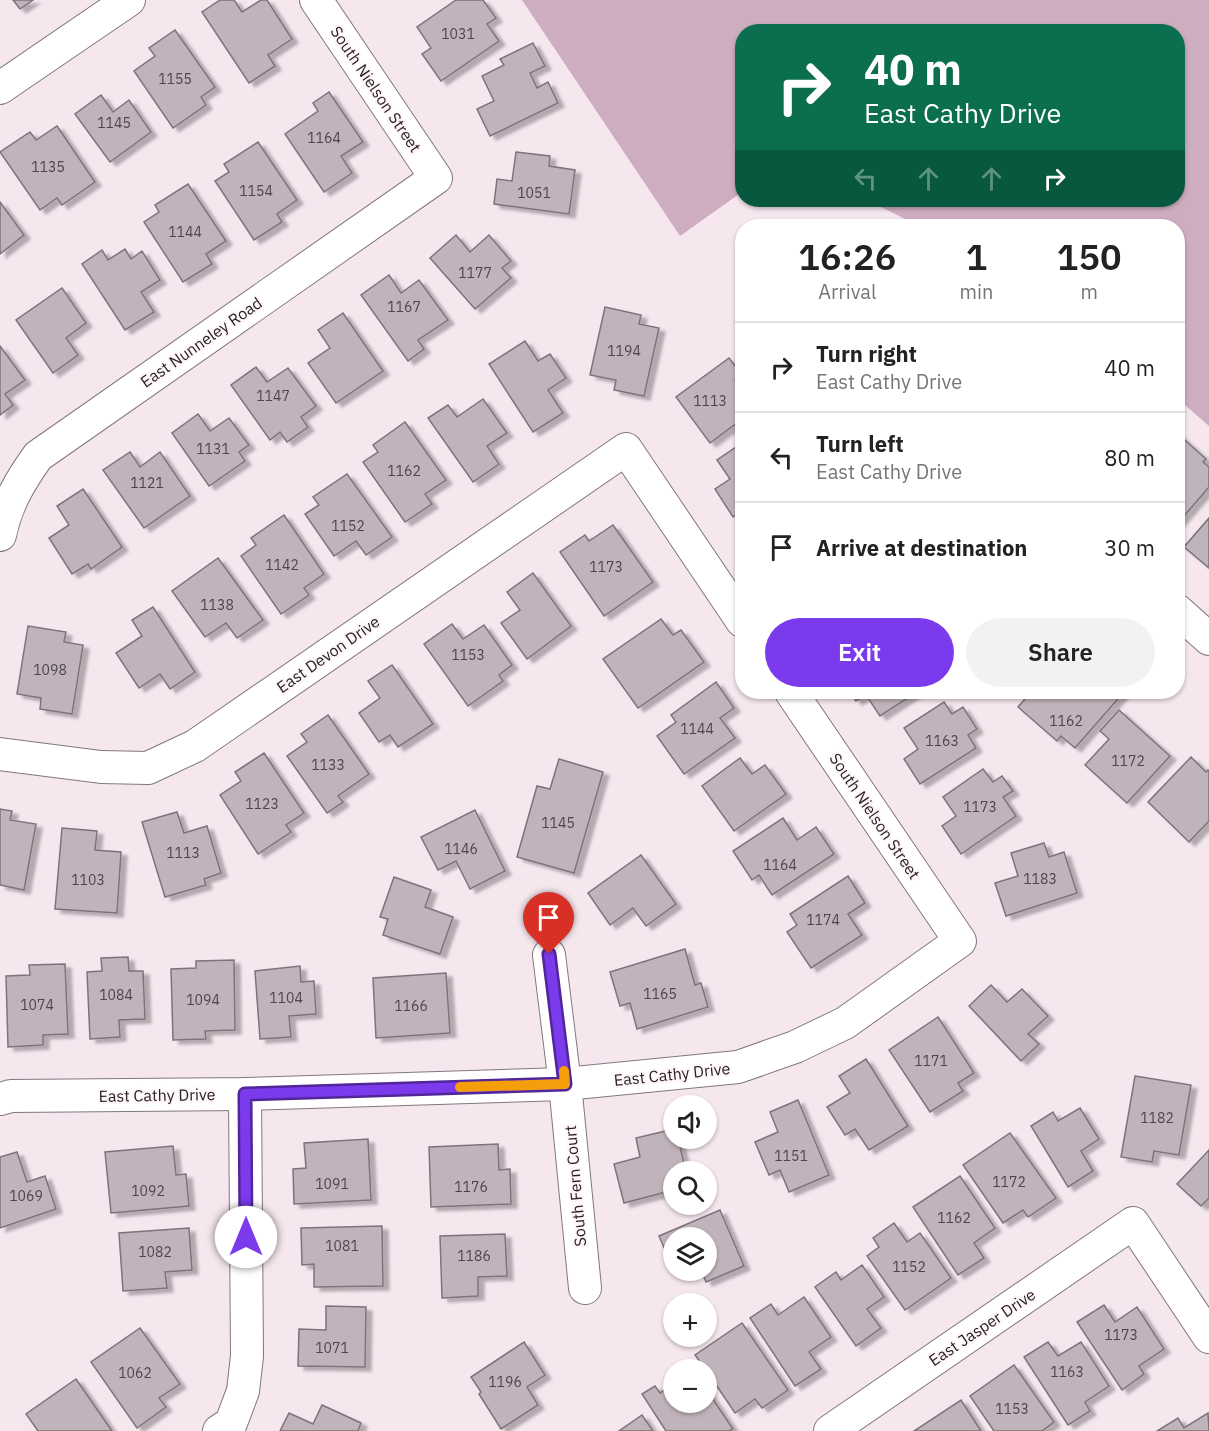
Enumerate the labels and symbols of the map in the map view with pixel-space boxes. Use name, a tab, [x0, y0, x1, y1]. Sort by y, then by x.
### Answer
street label: South Nielson Street	[326, 22, 426, 156]
house number: 1031	[441, 25, 475, 43]
house number: 1155	[158, 70, 192, 88]
house number: 1145	[97, 114, 131, 132]
house number: 1164	[307, 129, 341, 147]
house number: 1135	[31, 158, 65, 176]
house number: 1154	[239, 182, 273, 200]
house number: 1051	[517, 184, 551, 202]
house number: 1144	[168, 223, 202, 241]
house number: 1177	[458, 264, 492, 282]
street label: East Nunneley Road	[136, 293, 266, 391]
house number: 1167	[387, 298, 421, 316]
house number: 1194	[607, 342, 641, 360]
house number: 1147	[256, 387, 290, 405]
house number: 1113	[693, 392, 727, 410]
house number: 1131	[196, 440, 230, 458]
house number: 1162	[387, 462, 421, 480]
house number: 1121	[130, 474, 164, 492]
house number: 1152	[331, 517, 365, 535]
house number: 1142	[265, 556, 299, 574]
house number: 1173	[589, 558, 623, 576]
house number: 1138	[200, 596, 234, 614]
street label: East Devon Drive	[273, 611, 383, 697]
house number: 1153	[451, 646, 485, 664]
house number: 1098	[33, 661, 67, 679]
house number: 1162	[1049, 712, 1083, 730]
house number: 1144	[680, 720, 714, 738]
house number: 1163	[925, 732, 959, 750]
street label: South Nielson Street	[825, 749, 925, 883]
house number: 1172	[1111, 752, 1145, 770]
house number: 1133	[311, 756, 345, 774]
house number: 1123	[245, 795, 279, 813]
house number: 1173	[963, 798, 997, 816]
house number: 1145	[541, 814, 575, 832]
house number: 1146	[444, 840, 478, 858]
house number: 1113	[166, 844, 200, 862]
house number: 1164	[763, 856, 797, 874]
house number: 1183	[1023, 870, 1057, 888]
house number: 1103	[71, 871, 105, 889]
pin	[523, 892, 574, 954]
house number: 1174	[806, 911, 840, 929]
house number: 1165	[643, 985, 677, 1003]
house number: 1084	[99, 986, 133, 1004]
house number: 1104	[269, 989, 303, 1007]
house number: 1094	[186, 991, 220, 1009]
house number: 1074	[20, 996, 54, 1014]
house number: 1166	[394, 997, 428, 1015]
house number: 1171	[914, 1052, 948, 1070]
street label: East Cathy Drive	[613, 1058, 731, 1090]
street label: East Cathy Drive	[98, 1084, 216, 1106]
house number: 1182	[1140, 1109, 1174, 1127]
street label: South Fern Court	[560, 1125, 590, 1247]
house number: 1151	[774, 1147, 808, 1165]
house number: 1172	[992, 1173, 1026, 1191]
house number: 1091	[315, 1175, 349, 1193]
house number: 1176	[454, 1178, 488, 1196]
house number: 1092	[131, 1182, 165, 1200]
house number: 1069	[9, 1187, 43, 1205]
position arrow	[214, 1205, 278, 1269]
house number: 1162	[937, 1209, 971, 1227]
house number: 1081	[325, 1237, 359, 1255]
house number: 1082	[138, 1243, 172, 1261]
house number: 1186	[457, 1247, 491, 1265]
house number: 1152	[892, 1258, 926, 1276]
street label: East Jasper Drive	[925, 1284, 1039, 1370]
house number: 1173	[1104, 1326, 1138, 1344]
house number: 1071	[315, 1339, 349, 1357]
house number: 1163	[1050, 1363, 1084, 1381]
house number: 1062	[118, 1364, 152, 1382]
house number: 1196	[488, 1373, 522, 1391]
house number: 1153	[995, 1400, 1029, 1418]

